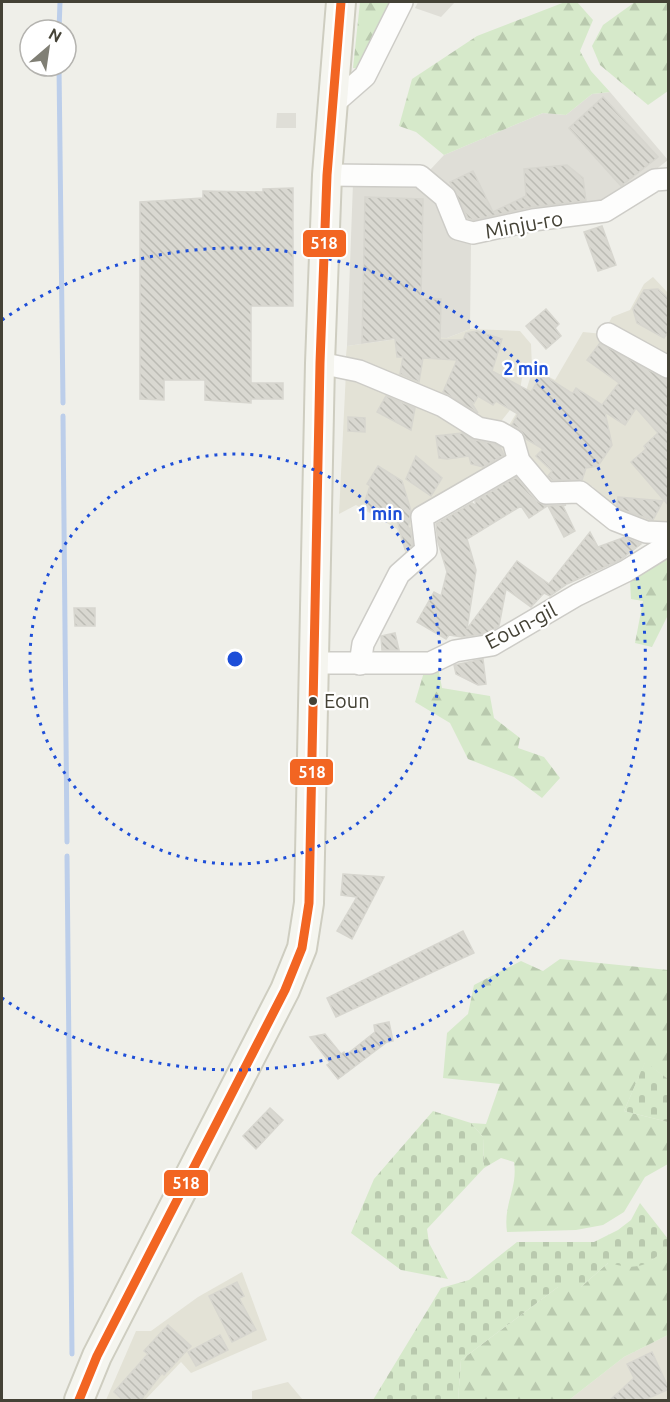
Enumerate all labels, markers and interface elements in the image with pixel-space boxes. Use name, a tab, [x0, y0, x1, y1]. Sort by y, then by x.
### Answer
north arrow	[18, 18, 78, 78]
text: N	[46, 24, 65, 46]
street label: Minju-ro	[483, 205, 565, 243]
line badge: 518	[302, 229, 347, 258]
text: 518	[310, 234, 338, 252]
text: 2 min	[503, 358, 549, 378]
text: 1 min	[357, 503, 403, 523]
street label: Eoun-gil	[481, 597, 560, 653]
centre of rings	[225, 649, 245, 669]
place label: Eoun	[324, 689, 370, 712]
marker: Eoun	[307, 695, 319, 707]
line badge: 518	[289, 758, 334, 786]
text: 518	[298, 763, 326, 781]
line badge: 518	[163, 1169, 209, 1197]
text: 518	[172, 1174, 200, 1192]

